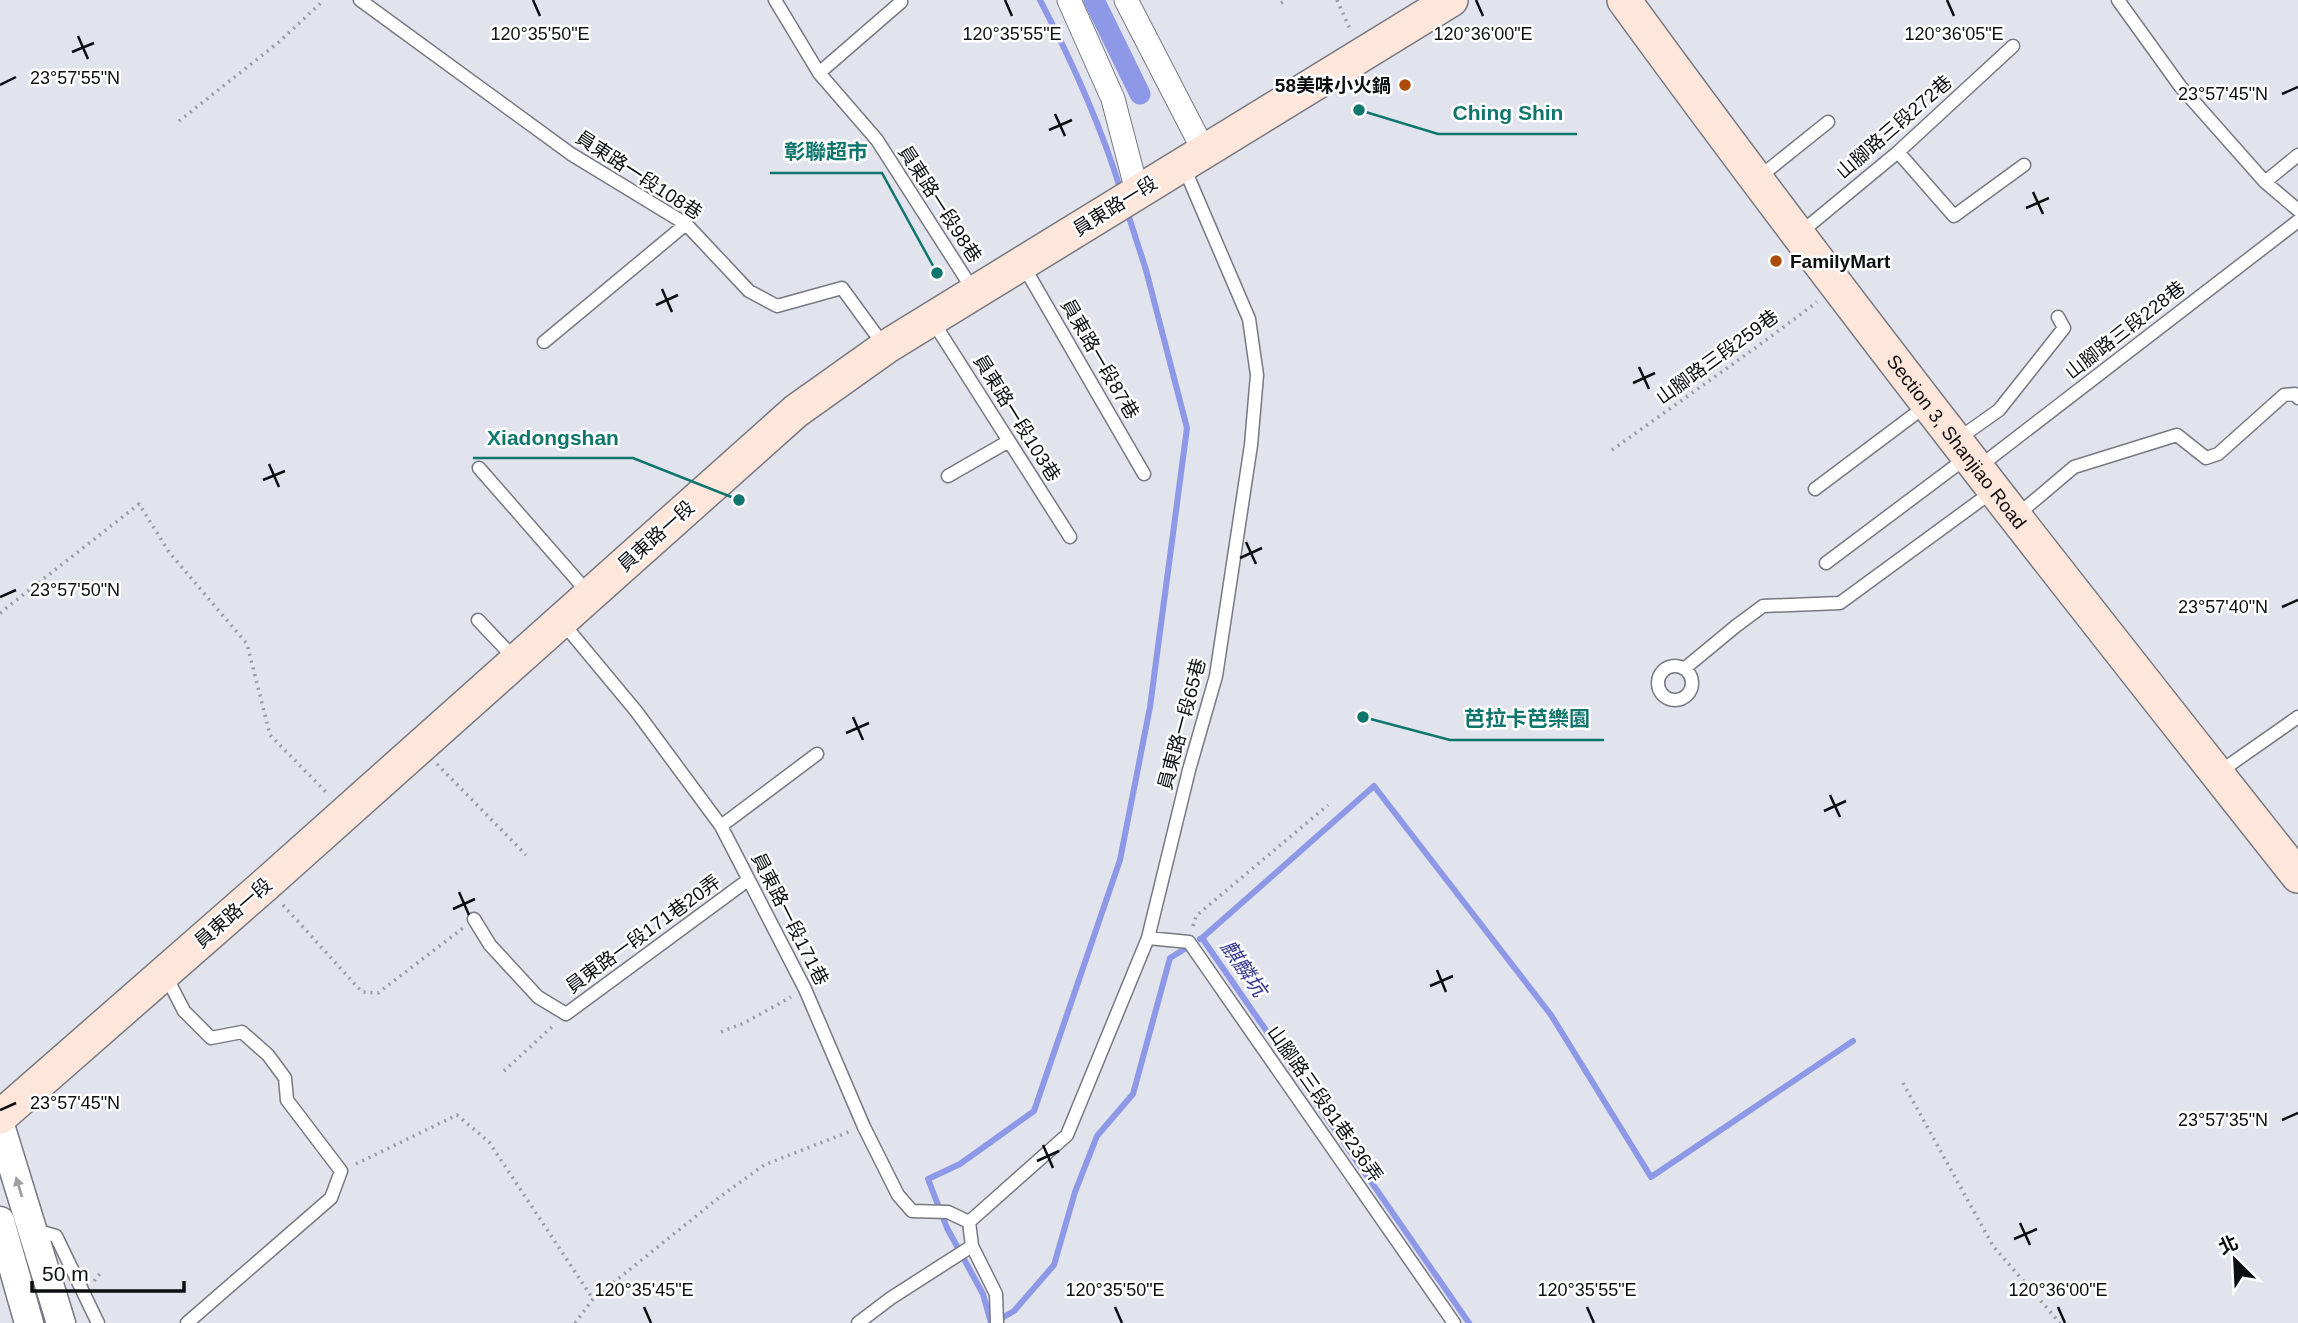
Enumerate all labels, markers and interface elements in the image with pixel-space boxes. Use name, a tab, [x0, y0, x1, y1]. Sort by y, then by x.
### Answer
text: 120°35'50"E	[490, 24, 590, 44]
text: 120°35'55"E	[962, 24, 1062, 44]
text: 120°36'00"E	[1433, 24, 1533, 44]
text: 120°36'05"E	[1904, 24, 2004, 44]
text: 23°57'55"N	[30, 68, 120, 88]
street label: 山腳路三段272巷	[1832, 71, 1956, 183]
place label: 58美味小火鍋	[1275, 75, 1391, 96]
marker: 58美味小火鍋	[1397, 77, 1413, 93]
text: 23°57'45"N	[2178, 84, 2268, 104]
callout: Ching Shin	[1438, 92, 1577, 134]
text: Ching Shin	[1453, 101, 1563, 124]
street label: 員東路一段108巷	[572, 127, 706, 223]
callout: 彰聯超市	[770, 131, 882, 173]
text: 彰聯超市	[784, 140, 868, 163]
street label: 員東路一段98巷	[894, 142, 986, 266]
street label: 員東路一段	[1069, 172, 1161, 240]
place label: FamilyMart	[1790, 251, 1891, 272]
marker: FamilyMart	[1768, 253, 1784, 269]
street label: 山腳路三段228巷	[2061, 277, 2189, 383]
street label: 員東路一段87巷	[1057, 295, 1143, 423]
street label: 山腳路三段259巷	[1652, 306, 1782, 408]
street label: Section 3, Shanjiao Road	[1883, 350, 2031, 533]
street label: 員東路一段103巷	[969, 351, 1065, 485]
callout: Xiadongshan	[473, 416, 633, 458]
text: Xiadongshan	[487, 426, 619, 449]
street label: 員東路一段	[614, 496, 698, 576]
text: 23°57'50"N	[30, 580, 120, 600]
text: 23°57'40"N	[2178, 597, 2268, 617]
street label: 員東路一段65巷	[1154, 656, 1210, 792]
callout: 芭拉卡芭樂園	[1450, 698, 1604, 740]
text: 芭拉卡芭樂園	[1464, 707, 1590, 730]
street label: 員東路一段171巷	[748, 849, 832, 989]
street label: 員東路一段171巷20弄	[562, 871, 724, 997]
street label: 員東路一段	[190, 874, 276, 952]
water label: 麒麟坑	[1217, 936, 1273, 1003]
street label: 山腳路三段81巷236弄	[1263, 1022, 1387, 1186]
text: 23°57'45"N	[30, 1093, 120, 1113]
text: 23°57'35"N	[2178, 1110, 2268, 1130]
one-way arrow	[14, 1177, 24, 1198]
north arrow	[2200, 1225, 2270, 1295]
text: 北	[2215, 1231, 2241, 1258]
scale bar	[32, 1250, 184, 1294]
text: 50 m	[42, 1262, 89, 1285]
text: 120°35'45"E	[594, 1280, 694, 1300]
text: 120°35'50"E	[1065, 1280, 1165, 1300]
text: 120°35'55"E	[1537, 1280, 1637, 1300]
text: 120°36'00"E	[2008, 1280, 2108, 1300]

